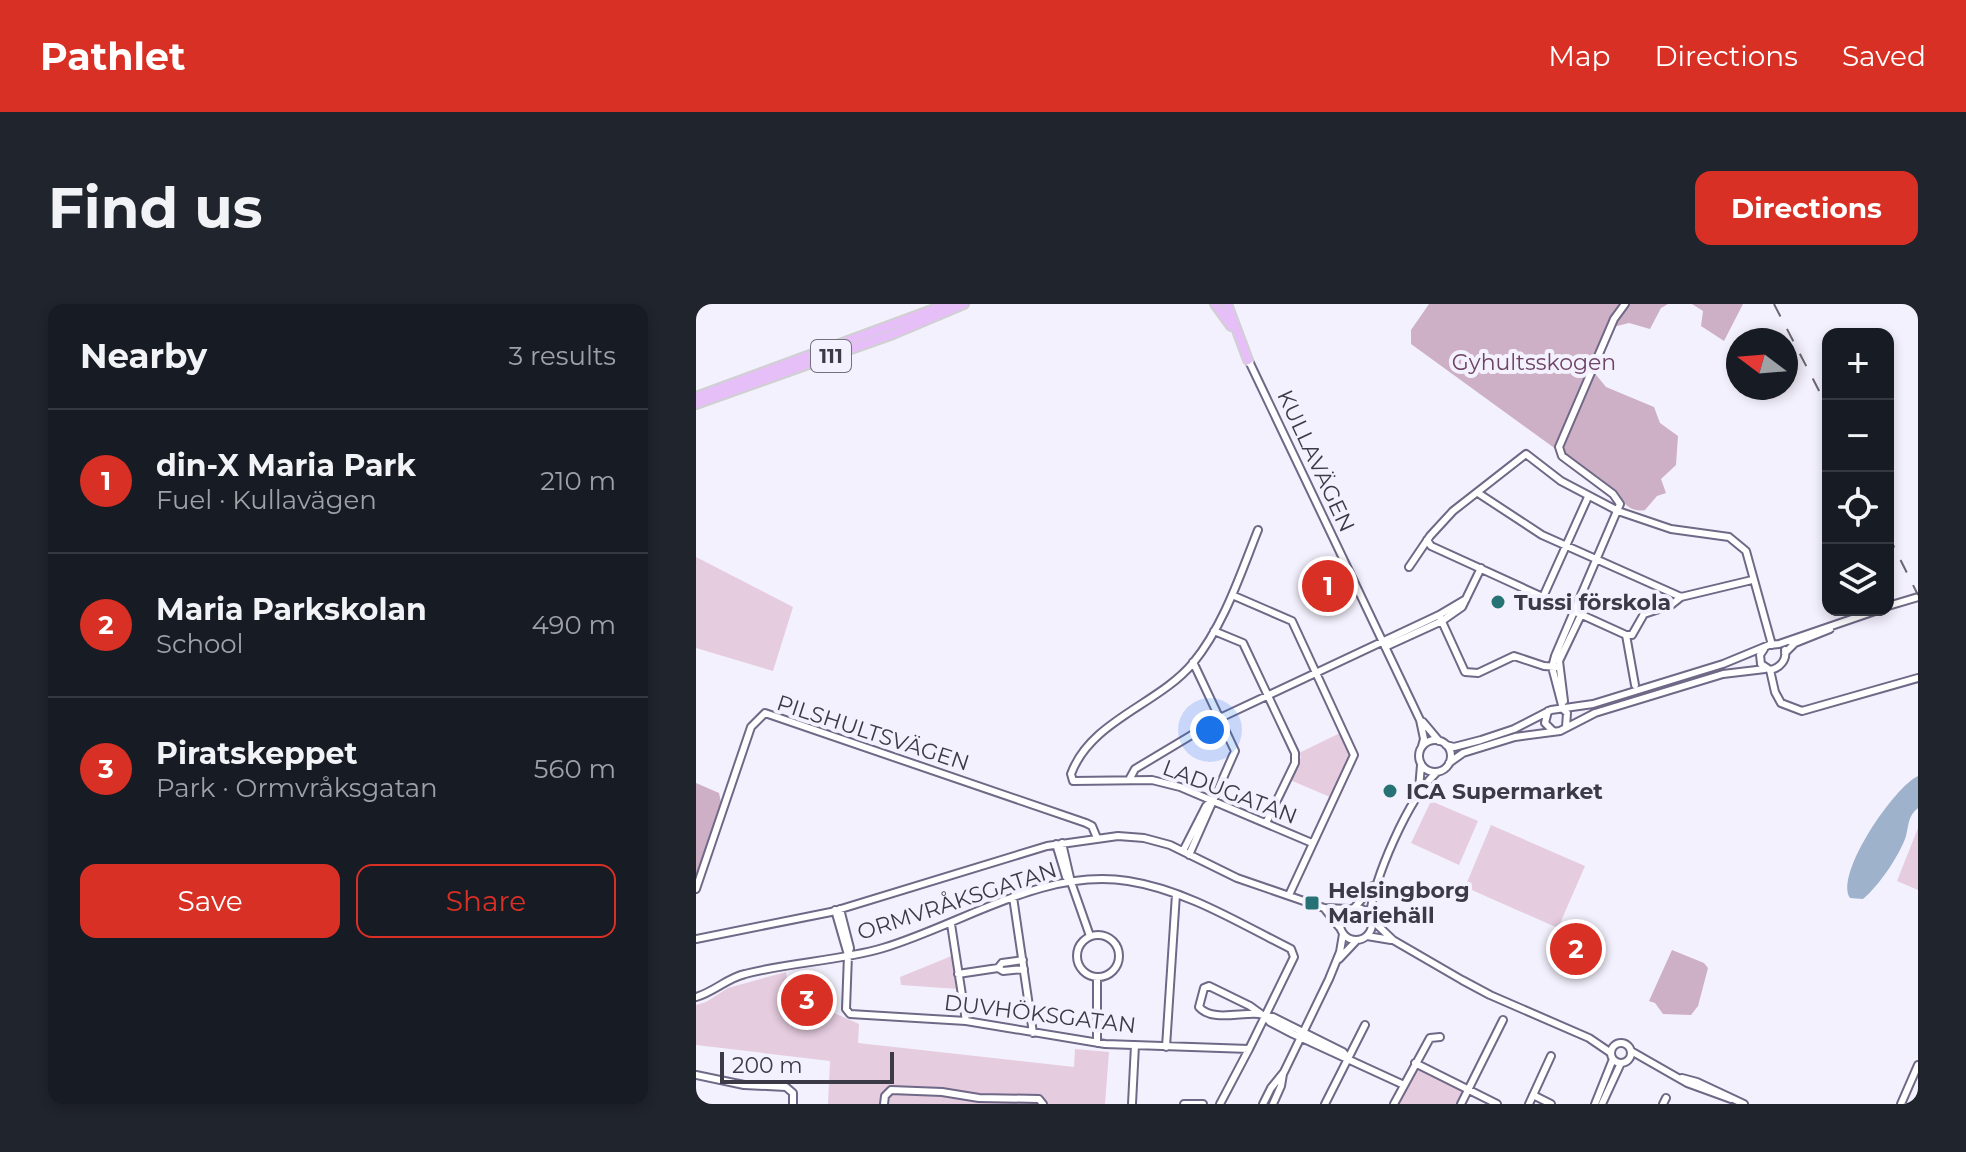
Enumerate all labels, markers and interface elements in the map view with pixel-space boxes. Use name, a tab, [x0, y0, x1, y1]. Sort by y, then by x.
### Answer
text: Pathlet	[40, 33, 185, 80]
text: Map	[1548, 39, 1610, 73]
text: Directions	[1654, 39, 1798, 73]
text: Saved	[1842, 39, 1926, 73]
button: Directions	[1695, 171, 1918, 245]
text: Find us	[48, 174, 262, 242]
north arrow	[1726, 328, 1798, 400]
map controls	[1822, 328, 1894, 616]
button: +	[1822, 328, 1894, 400]
text: Nearby	[80, 335, 207, 377]
text: 3 results	[509, 340, 616, 372]
road number: 111	[811, 340, 851, 372]
park label: Gyhultsskogen	[1452, 349, 1616, 376]
street label: KULLAVÄGEN	[1271, 386, 1361, 536]
button: −	[1822, 400, 1894, 472]
text: din-X Maria Park	[156, 447, 416, 484]
text: 1	[101, 465, 111, 497]
text: 210 m	[540, 465, 616, 497]
button: locate	[1822, 472, 1894, 544]
text: Fuel · Kullavägen	[156, 484, 377, 516]
button: layers	[1822, 544, 1894, 616]
pin: 1	[1302, 556, 1354, 616]
place label: Tussi förskola	[1514, 589, 1671, 616]
text: Maria Parkskolan	[156, 591, 427, 628]
marker: Tussi förskola	[1489, 593, 1507, 611]
text: 2	[98, 609, 114, 641]
text: 490 m	[532, 609, 616, 641]
text: School	[156, 628, 244, 660]
street label: PILSHULTSVÄGEN	[773, 689, 973, 777]
your location	[1190, 710, 1230, 750]
text: Piratskeppet	[156, 735, 358, 772]
text: 3	[98, 753, 114, 785]
text: 560 m	[534, 753, 616, 785]
street label: LADUGATAN	[1159, 754, 1301, 830]
text: Park · Ormvråksgatan	[156, 772, 438, 804]
place label: ICA Supermarket	[1406, 778, 1603, 805]
marker: ICA Supermarket	[1381, 782, 1399, 800]
street label: ORMVRÅKSGATAN	[854, 855, 1060, 946]
button: Save	[80, 864, 340, 938]
button: Share	[356, 864, 616, 938]
place label: Helsingborg Mariehäll	[1328, 877, 1470, 929]
marker: Helsingborg Mariehäll	[1303, 894, 1321, 912]
pin: 2	[1550, 919, 1602, 979]
pin: 3	[781, 970, 833, 1030]
street label: DUVHÖKSGATAN	[942, 989, 1138, 1039]
scale bar	[720, 1048, 894, 1084]
text: 200 m	[732, 1052, 803, 1079]

